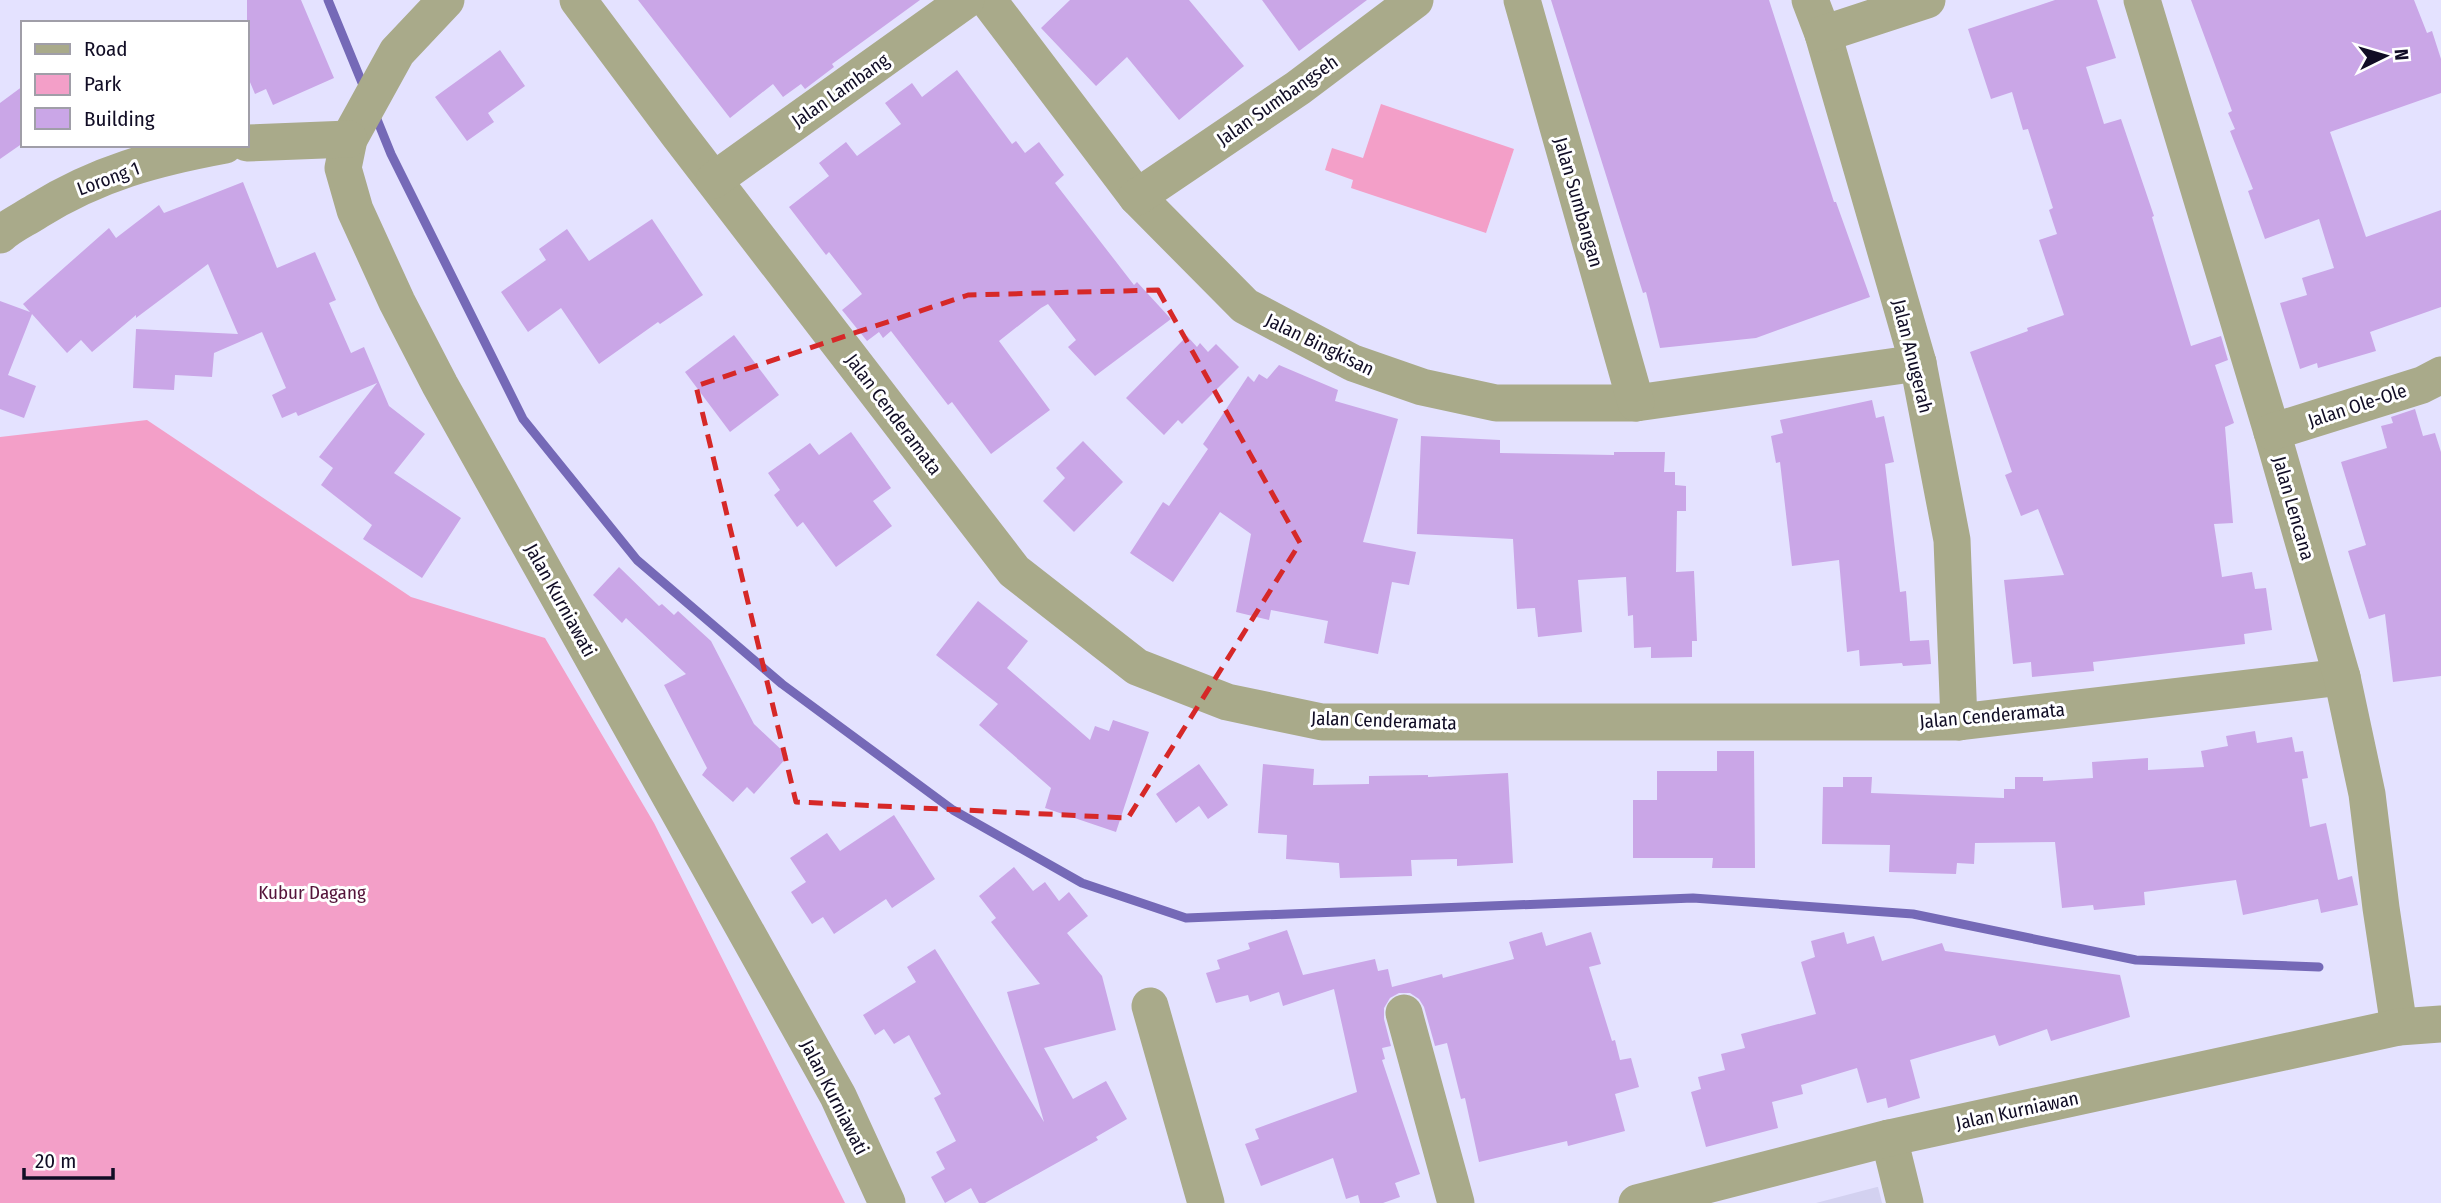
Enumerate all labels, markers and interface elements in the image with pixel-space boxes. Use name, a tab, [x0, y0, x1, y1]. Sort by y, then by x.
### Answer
legend	[21, 21, 248, 147]
north arrow	[2350, 21, 2420, 91]
text: Road	[84, 36, 128, 62]
street label: Jalan Lambang	[787, 48, 893, 132]
text: N	[2389, 48, 2413, 61]
street label: Jalan Sumbangseh	[1212, 50, 1342, 151]
text: Park	[84, 71, 122, 97]
text: Building	[84, 106, 155, 132]
street label: Jalan Sumbangan	[1549, 134, 1608, 270]
street label: Lorong 1	[74, 157, 143, 200]
street label: Jalan Anugerah	[1887, 297, 1938, 415]
street label: Jalan Bingkisan	[1262, 308, 1378, 381]
street label: Jalan Cenderamata	[841, 349, 947, 479]
street label: Jalan Ole-Ole	[2305, 379, 2409, 432]
street label: Jalan Lencana	[2268, 454, 2319, 563]
street label: Jalan Kurniawati	[520, 540, 601, 661]
street label: Jalan Cenderamata	[1918, 698, 2066, 733]
street label: Jalan Cenderamata	[1311, 706, 1457, 735]
park label: Kubur Dagang	[258, 881, 366, 904]
street label: Jalan Kurniawati	[796, 1036, 873, 1159]
street label: Jalan Kurniawan	[1954, 1086, 2081, 1135]
scale bar	[24, 1136, 114, 1180]
text: 20 m	[35, 1148, 76, 1174]

